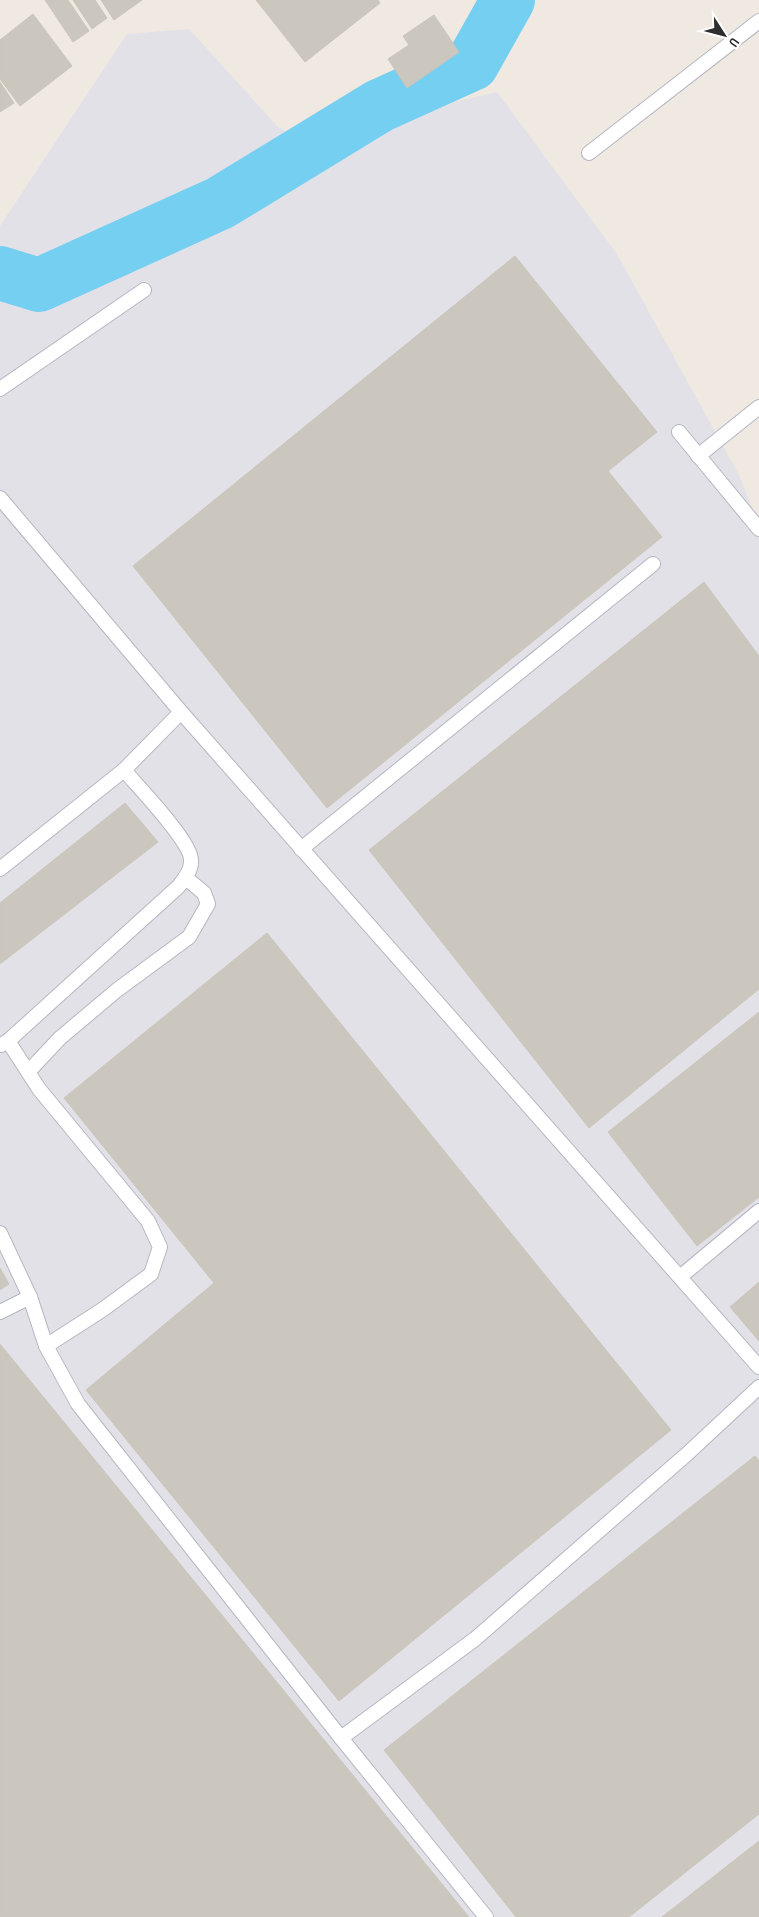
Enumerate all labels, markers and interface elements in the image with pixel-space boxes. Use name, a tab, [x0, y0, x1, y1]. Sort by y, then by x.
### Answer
north arrow	[699, 10, 749, 60]
text: U	[725, 34, 743, 50]

